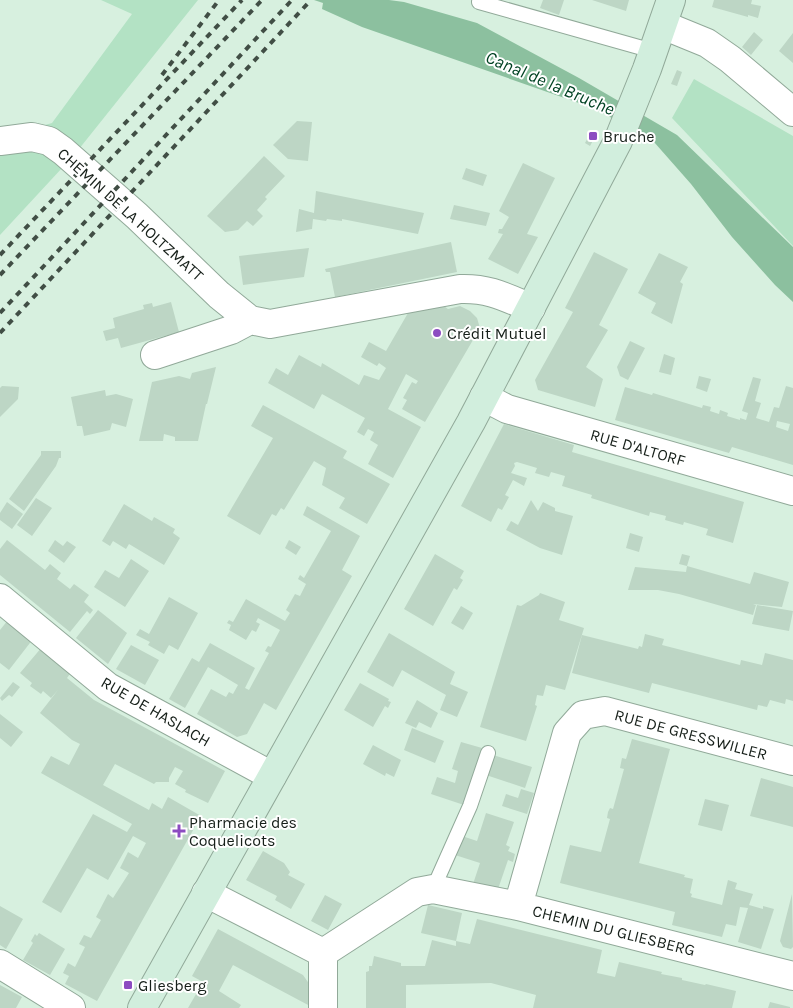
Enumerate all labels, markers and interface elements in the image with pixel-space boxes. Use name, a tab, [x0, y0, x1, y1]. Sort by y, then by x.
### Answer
water label: Canal de la Bruche	[482, 46, 618, 120]
place label: Bruche	[603, 127, 655, 146]
marker: Bruche	[587, 130, 599, 142]
street label: CHEMIN DE LA HOLTZMATT	[54, 144, 207, 285]
place label: Crédit Mutuel	[447, 324, 547, 343]
marker: Crédit Mutuel	[431, 327, 443, 339]
street label: RUE D'ALTORF	[588, 425, 688, 470]
street label: RUE DE HASLACH	[98, 672, 214, 750]
street label: RUE DE GRESSWILLER	[612, 705, 769, 764]
place label: Pharmacie des Coquelicots	[189, 813, 297, 850]
marker: Pharmacie des Coquelicots	[173, 825, 185, 837]
street label: CHEMIN DU GLIESBERG	[531, 901, 697, 960]
place label: Gliesberg	[138, 976, 206, 995]
marker: Gliesberg	[122, 979, 134, 991]

